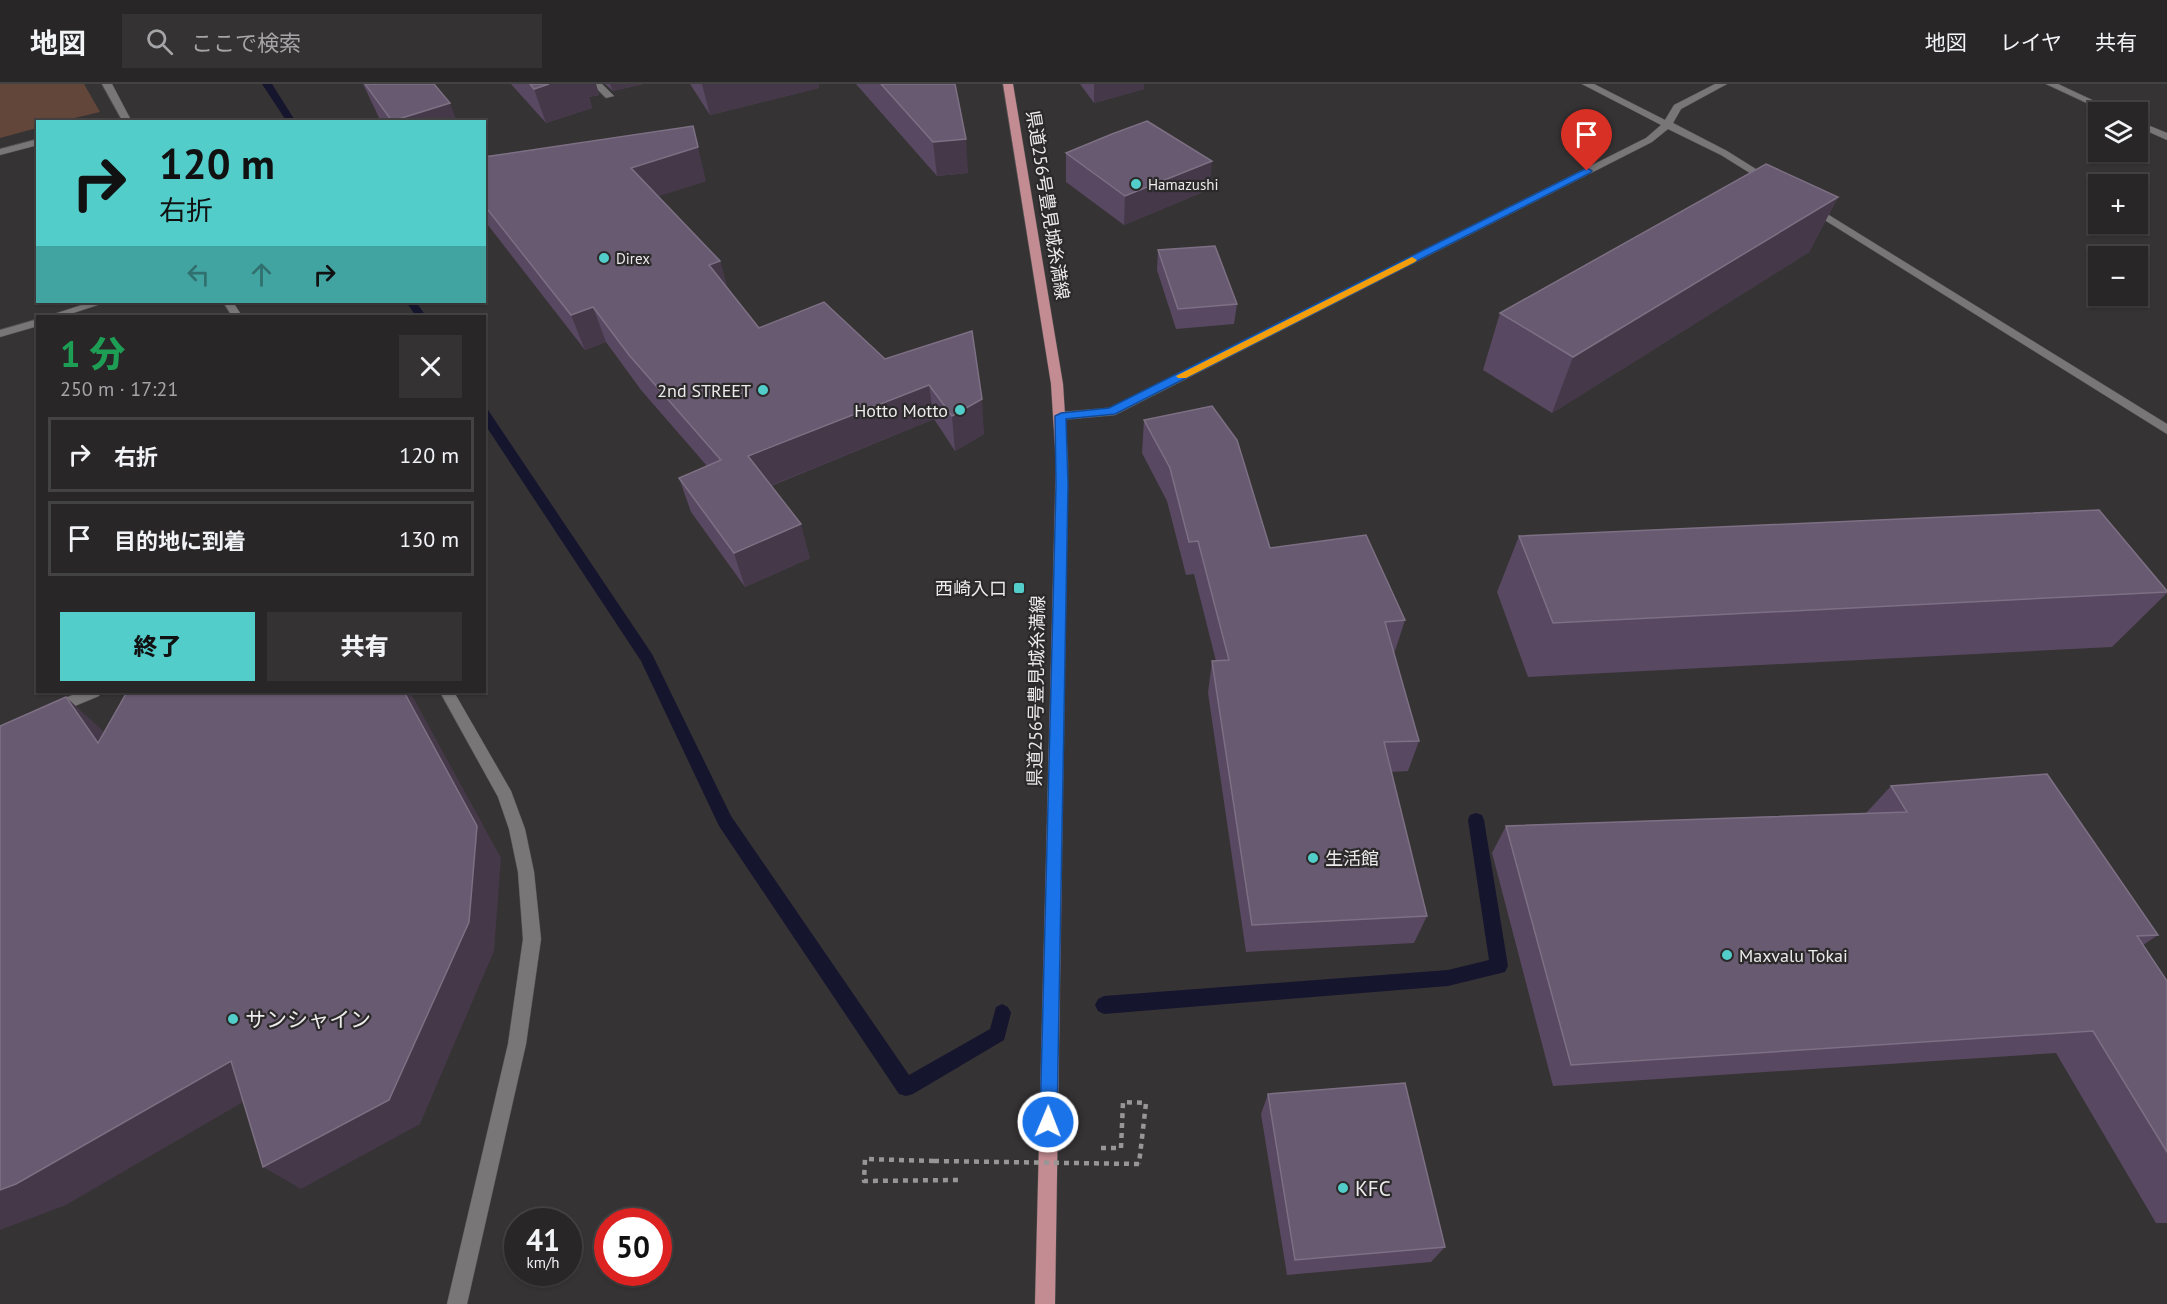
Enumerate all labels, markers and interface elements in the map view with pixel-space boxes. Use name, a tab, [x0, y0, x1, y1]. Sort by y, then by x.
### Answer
search box	[122, 14, 542, 68]
text: 地図	[30, 24, 86, 61]
icon: search	[143, 25, 176, 58]
text: ここで検索	[191, 29, 301, 57]
text: 地図	[1925, 29, 1967, 56]
text: レイヤ	[2000, 29, 2062, 56]
text: 共有	[2095, 29, 2137, 56]
map controls	[2088, 102, 2148, 306]
button: layers	[2088, 102, 2148, 162]
street label: 県道256号豊見城糸満線	[1022, 109, 1074, 301]
pin	[1561, 109, 1612, 171]
icon: arrive	[1570, 118, 1603, 151]
text: 120 m	[159, 136, 275, 191]
icon: right	[60, 144, 138, 222]
button: +	[2088, 174, 2148, 234]
place label: Hamazushi	[1148, 175, 1218, 194]
marker: Hamazushi	[1129, 177, 1143, 191]
text: 右折	[159, 193, 213, 227]
button: −	[2088, 246, 2148, 306]
place label: Direx	[616, 249, 650, 268]
marker: Direx	[597, 251, 611, 265]
icon: left	[182, 258, 215, 291]
icon: ahead	[245, 258, 278, 291]
icon: right	[308, 258, 341, 291]
text: 1 分	[60, 330, 126, 377]
button: close	[399, 335, 462, 398]
text: 250 m · 17:21	[60, 376, 178, 402]
place label: 2nd STREET	[657, 379, 751, 402]
marker: 2nd STREET	[756, 383, 770, 397]
place label: Hotto Motto	[854, 399, 948, 422]
marker: Hotto Motto	[953, 403, 967, 417]
icon: right	[63, 438, 96, 471]
text: 120 m	[399, 441, 459, 469]
text: 右折	[114, 443, 158, 471]
icon: arrive	[63, 522, 96, 555]
text: 130 m	[399, 525, 459, 553]
text: 目的地に到着	[114, 527, 246, 555]
place label: 西崎入口	[935, 577, 1007, 600]
marker: 西崎入口	[1012, 581, 1026, 595]
street label: 県道256号豊見城糸満線	[1023, 595, 1049, 787]
button: 終了	[60, 612, 255, 681]
button: 共有	[267, 612, 462, 681]
place label: 生活館	[1325, 847, 1379, 870]
marker: 生活館	[1306, 851, 1320, 865]
place label: Maxvalu Tokai	[1739, 944, 1848, 967]
marker: Maxvalu Tokai	[1720, 948, 1734, 962]
place label: サンシャイン	[245, 1006, 371, 1033]
marker: サンシャイン	[226, 1012, 240, 1026]
position arrow	[1016, 1090, 1080, 1154]
place label: KFC	[1355, 1175, 1391, 1202]
marker: KFC	[1336, 1181, 1350, 1195]
speed limit sign: 50	[594, 1208, 672, 1286]
text: 41	[526, 1220, 560, 1259]
text: km/h	[527, 1253, 559, 1272]

